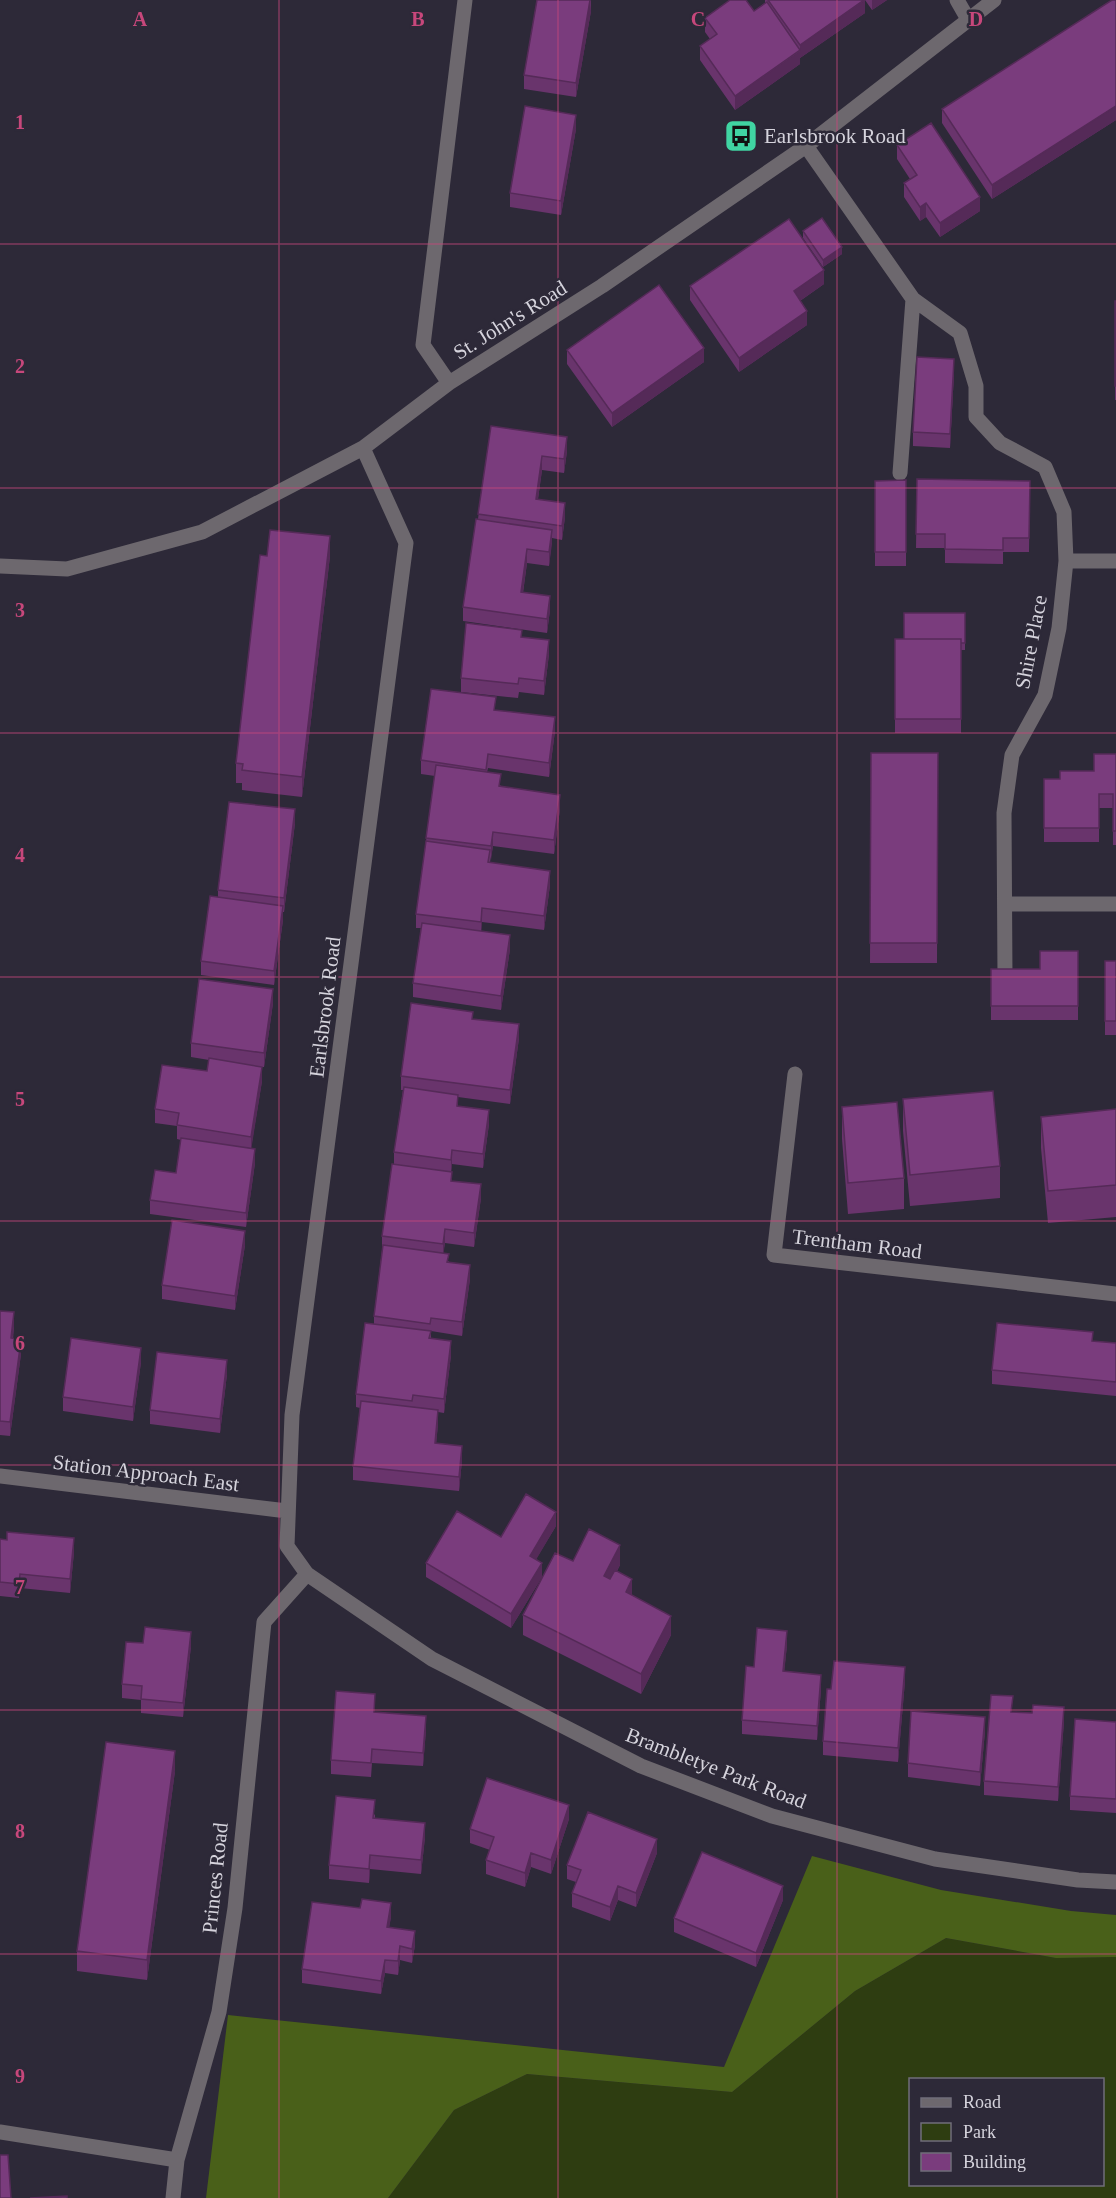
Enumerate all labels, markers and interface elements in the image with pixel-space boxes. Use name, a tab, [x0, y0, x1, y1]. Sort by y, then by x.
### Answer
text: A	[133, 8, 148, 30]
text: B	[411, 8, 425, 30]
text: C	[691, 8, 705, 30]
text: D	[969, 8, 983, 30]
text: 1	[15, 111, 25, 133]
bus stop icon: Earlsbrook Road	[723, 118, 759, 154]
place label: Earlsbrook Road	[764, 124, 906, 148]
street label: St. John's Road	[449, 275, 572, 364]
text: 2	[15, 355, 25, 377]
street label: Shire Place	[1010, 593, 1052, 691]
text: 3	[15, 599, 25, 621]
text: 4	[15, 844, 25, 866]
street label: Earlsbrook Road	[304, 935, 346, 1079]
text: 5	[15, 1088, 25, 1110]
street label: Trentham Road	[791, 1224, 924, 1264]
text: 6	[15, 1332, 25, 1354]
street label: Station Approach East	[51, 1450, 241, 1496]
text: 7	[15, 1576, 25, 1598]
street label: Brambletye Park Road	[622, 1723, 810, 1814]
text: 8	[15, 1820, 25, 1842]
street label: Princes Road	[197, 1821, 233, 1935]
text: 9	[15, 2065, 25, 2087]
legend	[909, 2078, 1104, 2186]
text: Road	[963, 2092, 1001, 2112]
text: Park	[963, 2122, 996, 2142]
text: Building	[963, 2152, 1026, 2172]

